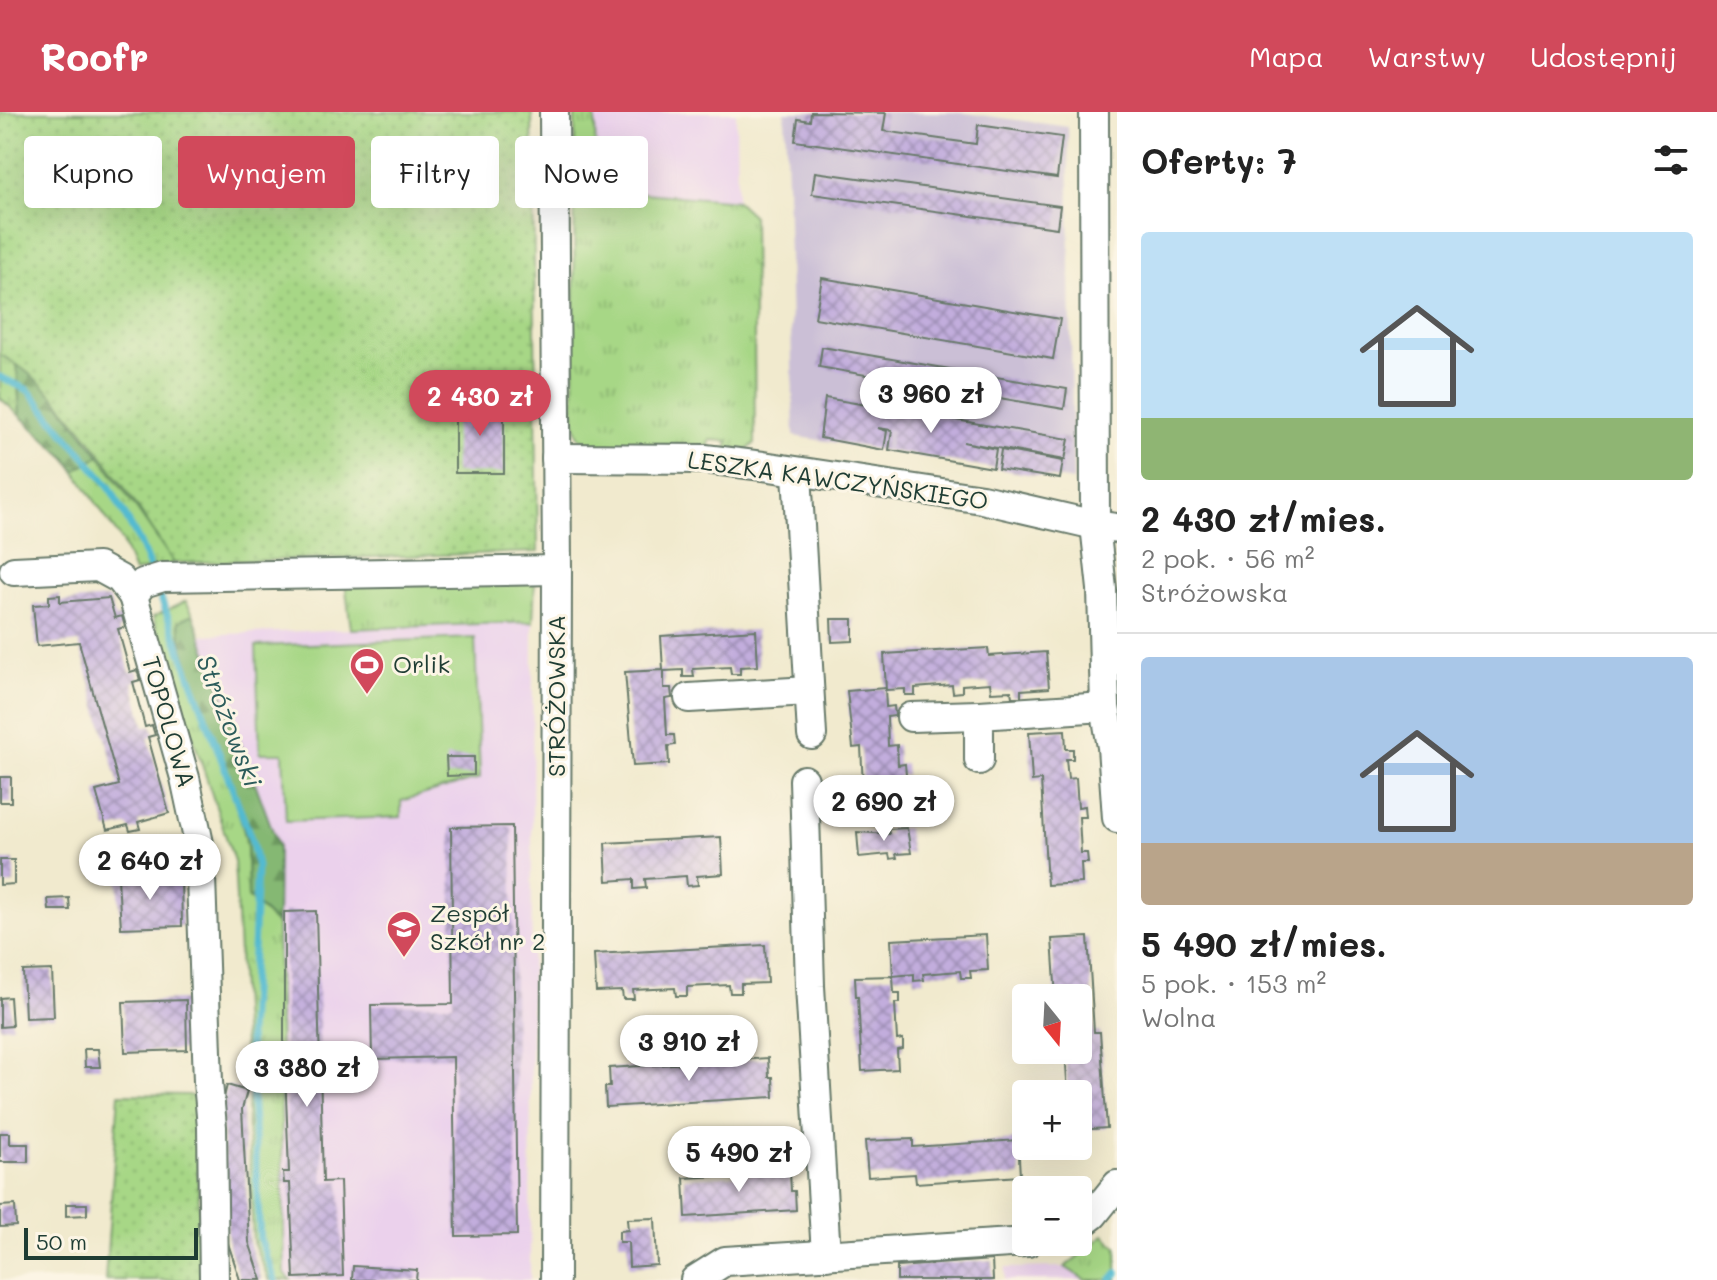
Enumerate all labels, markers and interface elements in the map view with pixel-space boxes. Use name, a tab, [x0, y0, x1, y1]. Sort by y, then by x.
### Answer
text: Roofr	[40, 31, 149, 81]
text: Mapa	[1249, 38, 1324, 74]
text: Warstwy	[1368, 38, 1486, 74]
text: Udostępnij	[1530, 38, 1677, 74]
chip: Kupno	[24, 136, 162, 208]
chip: Wynajem	[178, 136, 355, 208]
chip: Filtry	[371, 136, 499, 208]
chip: Nowe	[515, 136, 648, 208]
text: Oferty: 7	[1141, 138, 1297, 183]
icon: filters	[1649, 138, 1693, 182]
icon: home	[1345, 284, 1489, 428]
pin: 3 960 zł	[848, 367, 1014, 435]
pin: 2 430 zł	[397, 370, 563, 438]
text: 3 960 zł	[878, 376, 984, 410]
text: 2 430 zł	[427, 379, 533, 413]
street label: LESZKA KAWCZYŃSKIEGO	[686, 443, 990, 516]
text: 2 430 zł/mies.	[1141, 496, 1386, 541]
text: 2 pok. · 56 m²	[1141, 541, 1314, 575]
text: Stróżowska	[1141, 575, 1288, 609]
street label: STRÓŻOWSKA	[540, 615, 571, 777]
sports icon: Orlik	[348, 646, 386, 696]
place label: Orlik	[393, 648, 450, 679]
water label: Stróżowski	[189, 650, 271, 792]
street label: TOPOLOWA	[136, 652, 203, 791]
icon: home	[1345, 709, 1489, 853]
pin: 2 690 zł	[801, 775, 967, 843]
text: 2 690 zł	[831, 784, 937, 818]
pin: 2 640 zł	[67, 834, 233, 902]
text: 2 640 zł	[97, 843, 203, 877]
place label: Zespół Szkół nr 2	[430, 897, 545, 956]
school or university icon: Zespół Szkół nr 2	[385, 909, 423, 959]
text: 5 490 zł/mies.	[1141, 921, 1387, 966]
text: 5 pok. · 153 m²	[1141, 966, 1326, 1000]
north arrow	[1012, 984, 1092, 1064]
map controls	[1012, 984, 1092, 1256]
text: Wolna	[1141, 1000, 1216, 1034]
pin: 3 910 zł	[606, 1015, 772, 1083]
text: 3 910 zł	[638, 1024, 740, 1058]
pin: 3 380 zł	[224, 1041, 390, 1109]
text: 3 380 zł	[254, 1050, 360, 1084]
button: +	[1012, 1080, 1092, 1160]
pin: 5 490 zł	[656, 1126, 822, 1194]
text: 5 490 zł	[686, 1135, 792, 1169]
button: −	[1012, 1176, 1092, 1256]
scale bar	[24, 1224, 198, 1260]
text: 50 m	[36, 1227, 87, 1256]

